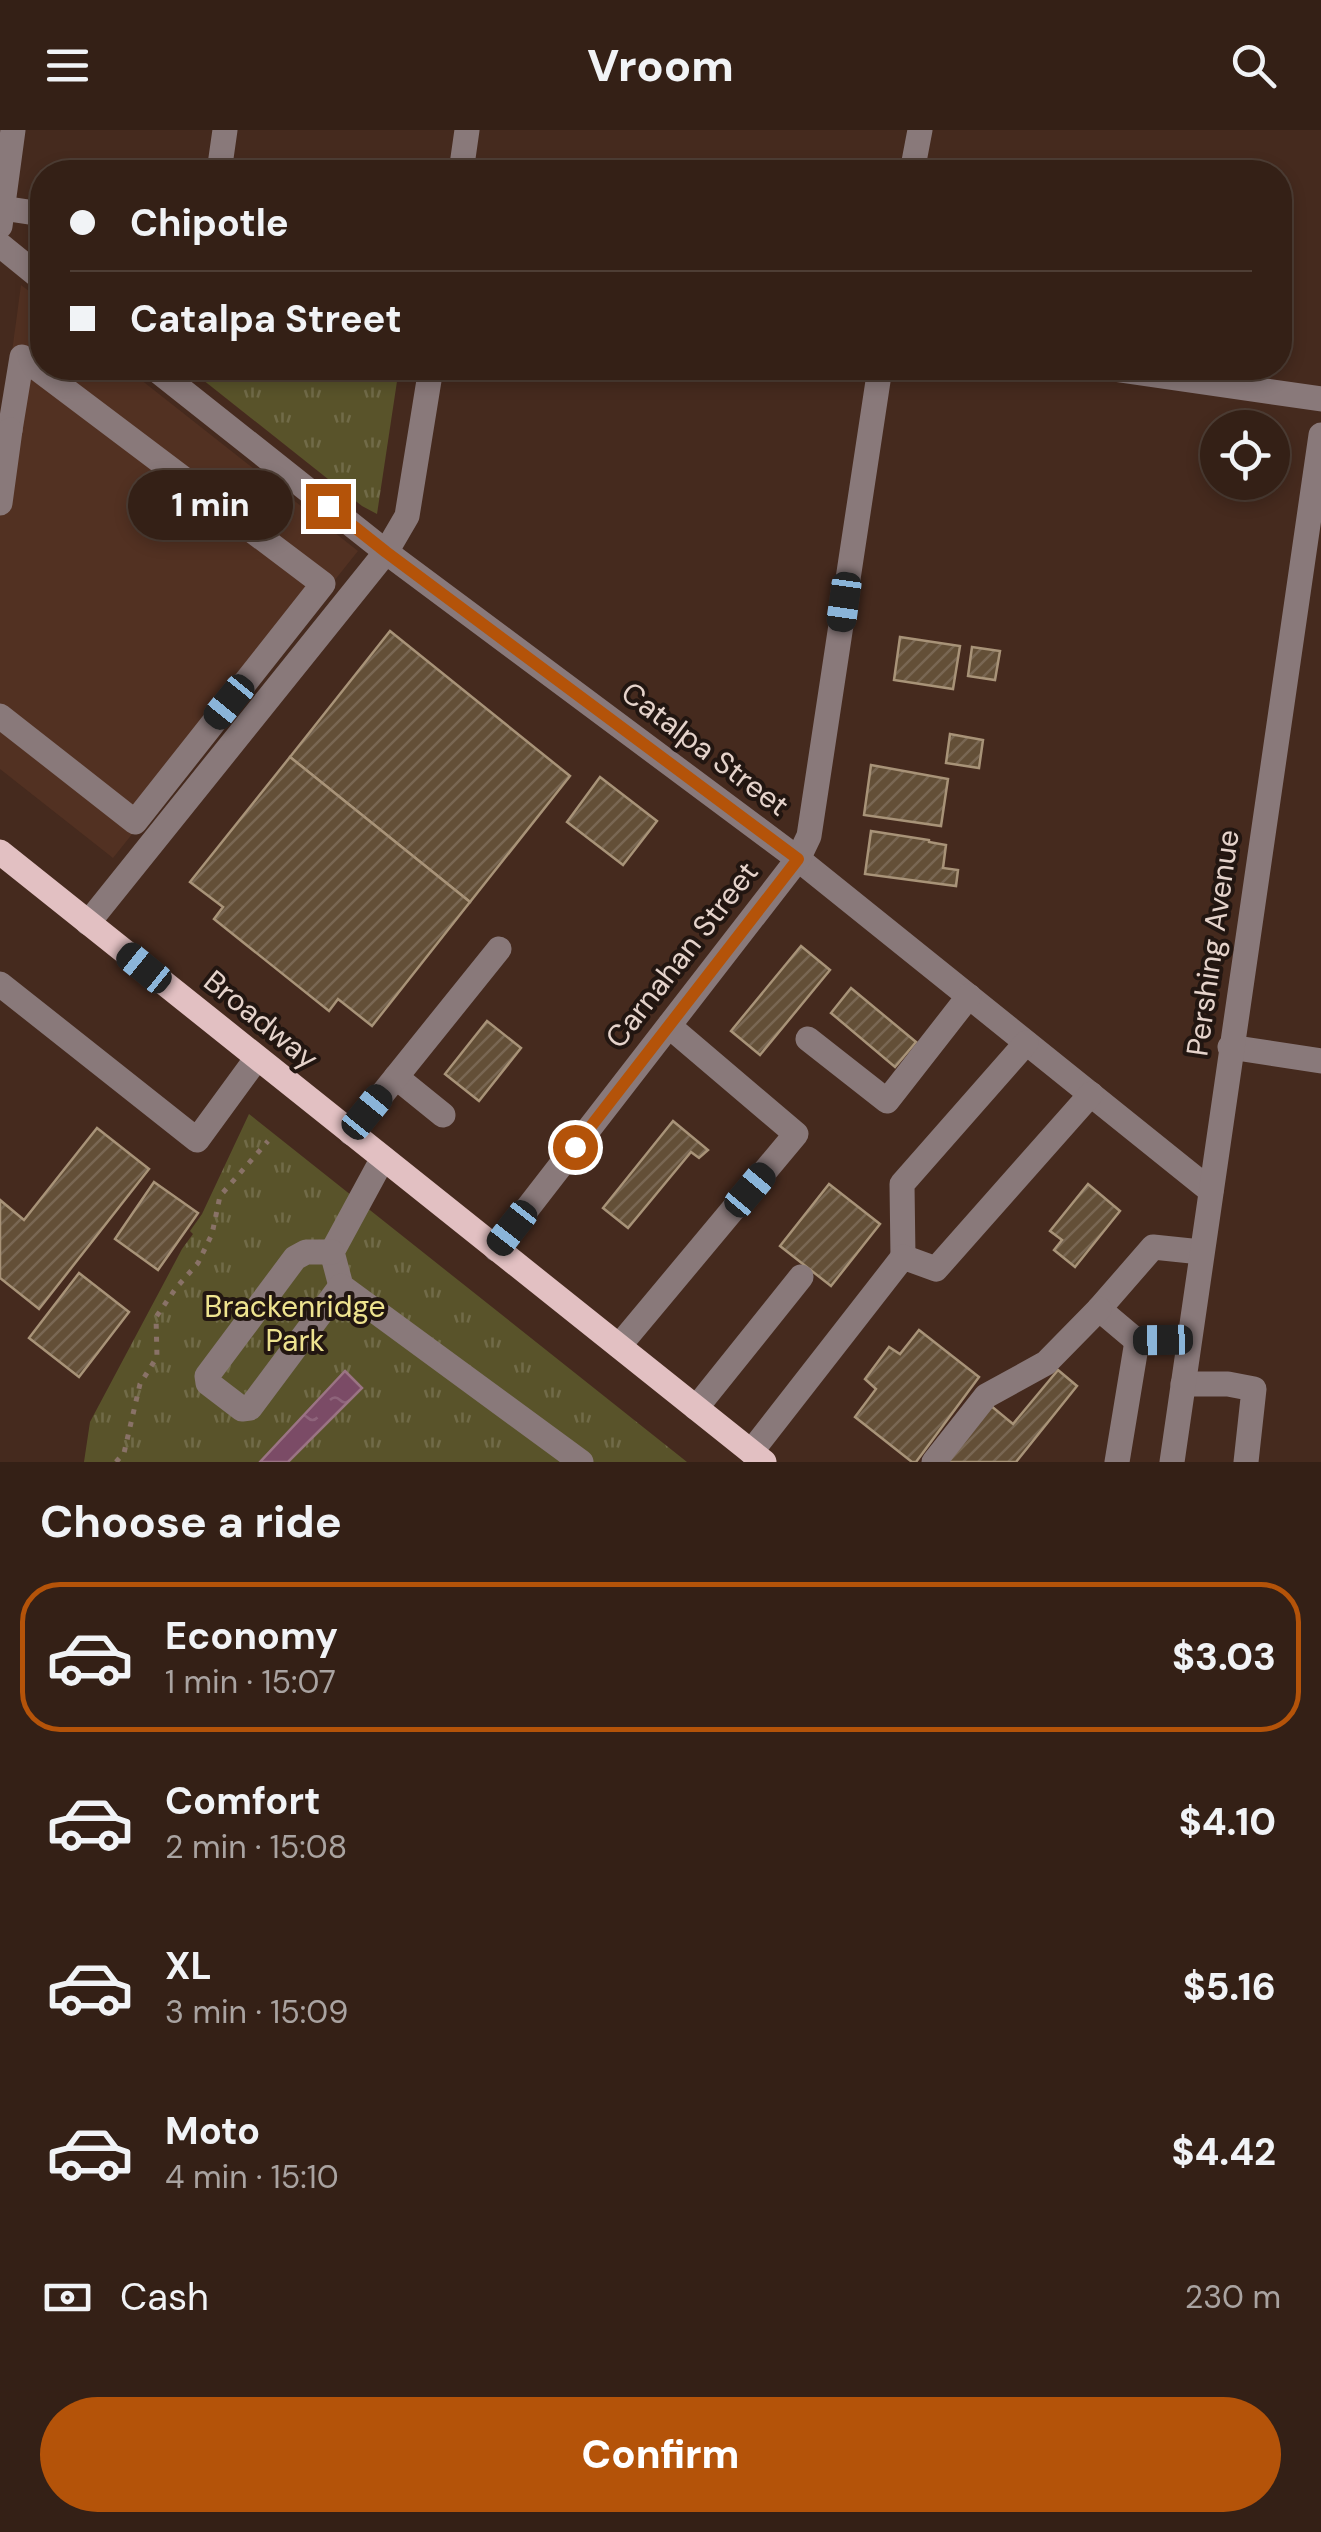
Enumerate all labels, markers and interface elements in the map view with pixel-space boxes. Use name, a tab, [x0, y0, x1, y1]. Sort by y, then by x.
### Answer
text: Vroom	[587, 36, 734, 95]
icon: menu	[40, 38, 95, 93]
icon: search	[1226, 38, 1281, 93]
text: Chipotle	[130, 198, 289, 248]
text: Catalpa Street	[130, 294, 402, 344]
map controls	[1200, 410, 1290, 500]
button: locate	[1200, 410, 1290, 500]
callout: 1 min	[128, 471, 293, 541]
text: 1 min	[171, 484, 250, 526]
route end	[306, 484, 351, 529]
car	[825, 570, 863, 634]
car	[198, 669, 260, 735]
street label: Catalpa Street	[614, 673, 797, 824]
street label: Pershing Avenue	[1177, 827, 1248, 1059]
street label: Carnahan Street	[597, 854, 767, 1056]
car	[111, 937, 177, 999]
street label: Broadway	[196, 962, 327, 1078]
car	[336, 1079, 398, 1145]
route start	[553, 1125, 598, 1170]
car	[719, 1157, 781, 1223]
car	[482, 1195, 542, 1261]
park label: Brackenridge Park	[204, 1287, 386, 1360]
car	[1133, 1324, 1193, 1356]
text: Choose a ride	[40, 1492, 342, 1551]
text: Economy	[165, 1611, 338, 1661]
icon: car	[45, 1612, 135, 1702]
text: $3.03	[1172, 1632, 1276, 1682]
text: 1 min · 15:07	[165, 1661, 336, 1703]
text: Comfort	[165, 1776, 321, 1826]
icon: car	[45, 1777, 135, 1867]
text: $4.10	[1179, 1797, 1276, 1847]
text: 2 min · 15:08	[165, 1826, 347, 1868]
text: XL	[165, 1941, 212, 1991]
icon: car	[45, 1942, 135, 2032]
text: $5.16	[1183, 1962, 1276, 2012]
text: 3 min · 15:09	[165, 1991, 348, 2033]
text: Moto	[165, 2106, 260, 2156]
icon: car	[45, 2107, 135, 2197]
text: $4.42	[1171, 2127, 1276, 2177]
text: 4 min · 15:10	[165, 2156, 339, 2198]
icon: cash	[40, 2270, 95, 2325]
text: Cash	[120, 2272, 209, 2322]
text: 230 m	[1185, 2276, 1281, 2318]
button: Confirm	[40, 2397, 1281, 2512]

